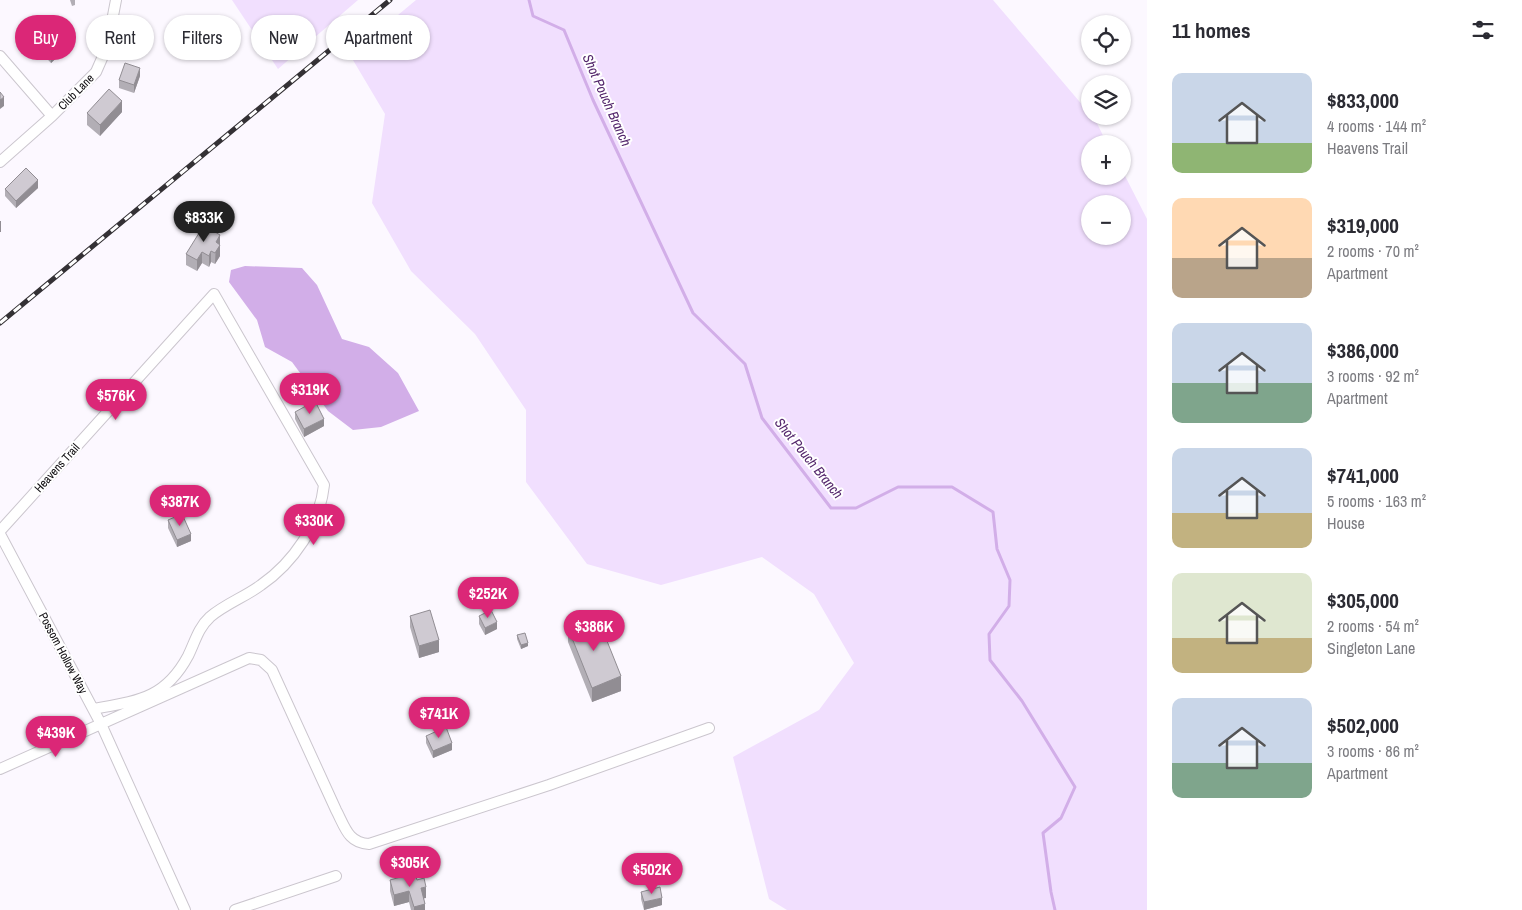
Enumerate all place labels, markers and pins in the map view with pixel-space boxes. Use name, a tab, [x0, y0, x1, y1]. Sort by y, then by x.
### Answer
pin: $833K	[169, 200, 239, 243]
pin: $319K	[275, 372, 345, 415]
pin: $576K	[81, 378, 151, 421]
pin: $387K	[145, 484, 215, 527]
pin: $330K	[279, 504, 349, 546]
pin: $252K	[453, 576, 523, 619]
pin: $386K	[559, 610, 629, 652]
pin: $741K	[404, 696, 474, 739]
pin: $439K	[21, 716, 91, 758]
pin: $305K	[375, 846, 445, 888]
pin: $502K	[617, 852, 687, 895]

